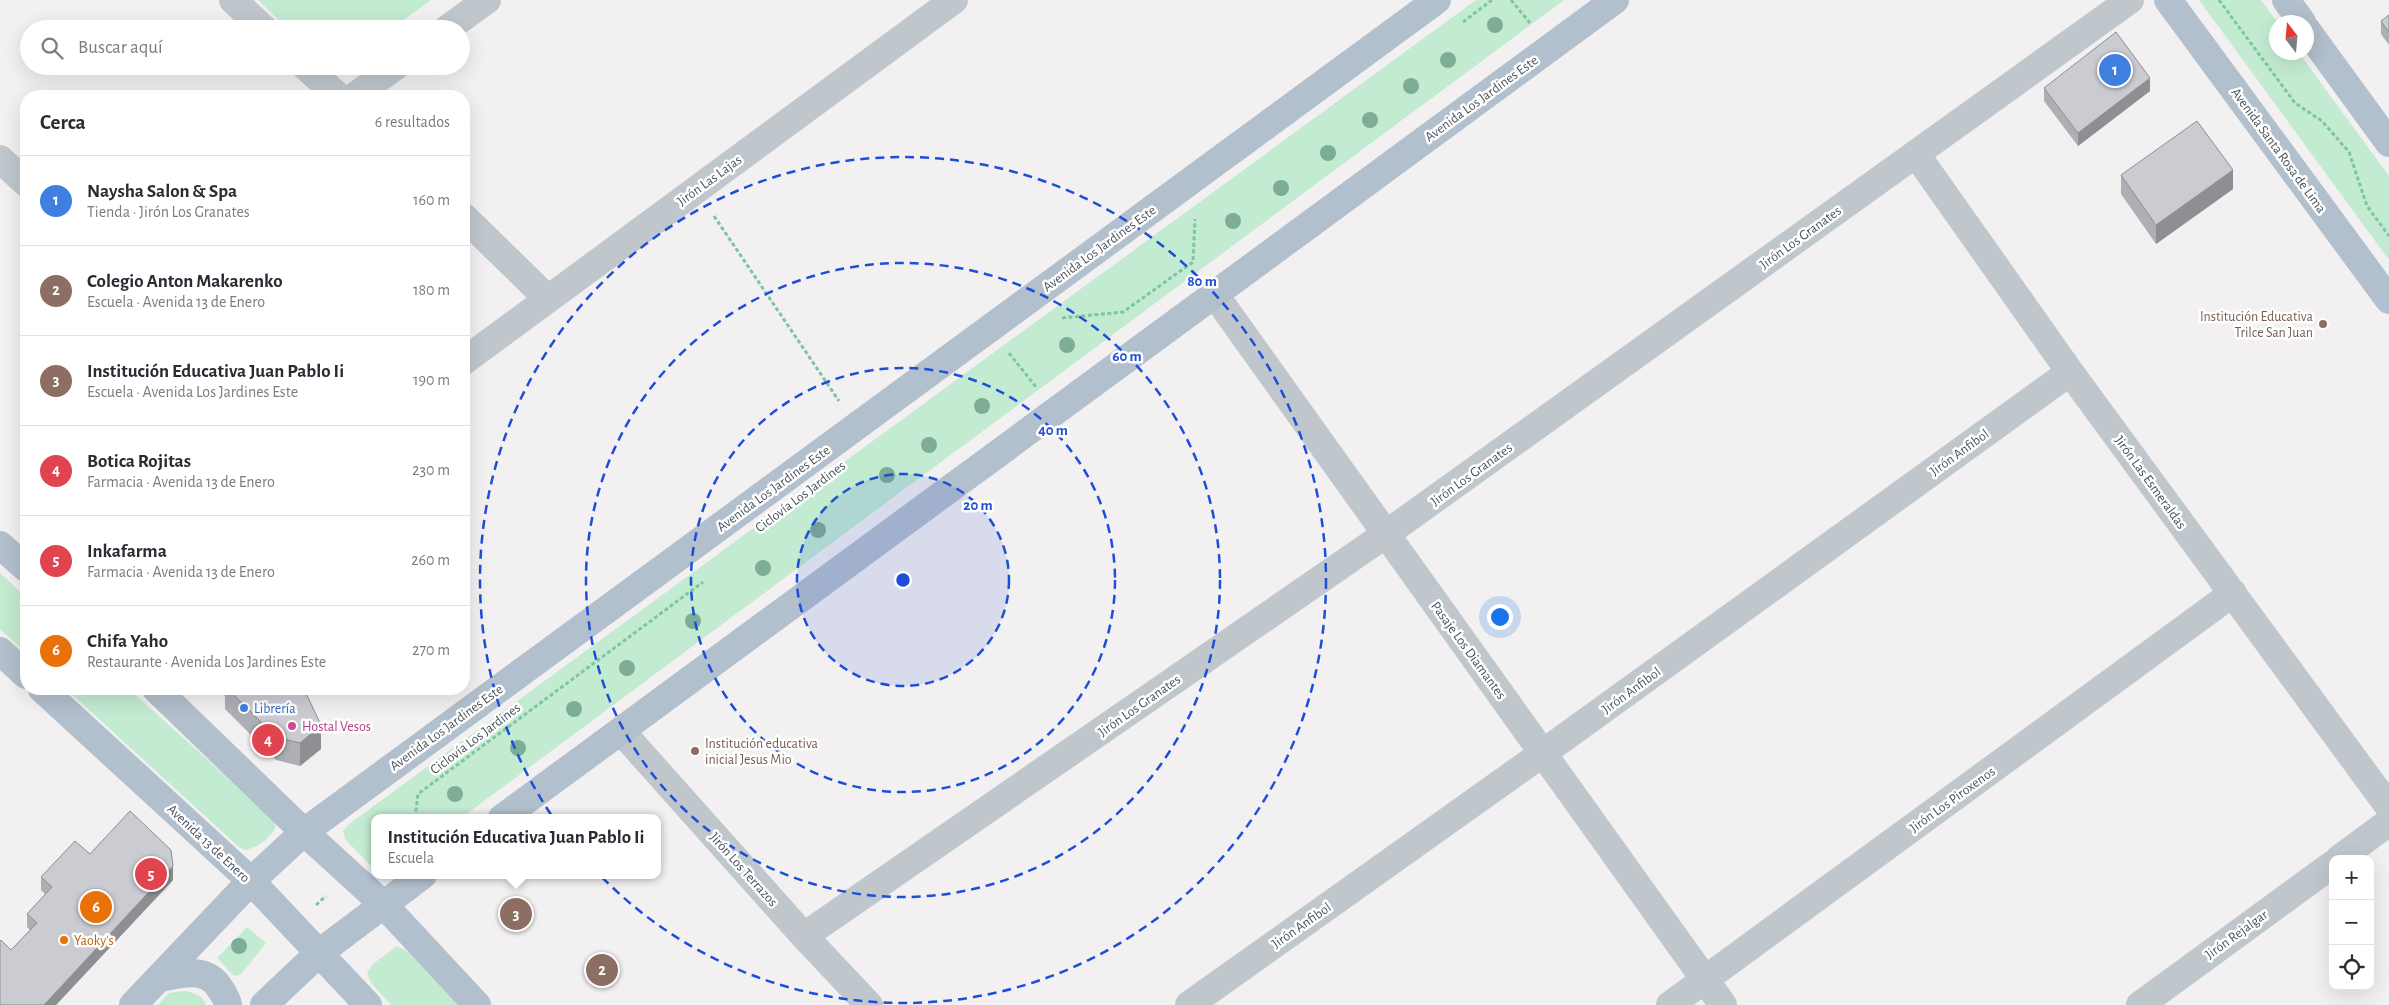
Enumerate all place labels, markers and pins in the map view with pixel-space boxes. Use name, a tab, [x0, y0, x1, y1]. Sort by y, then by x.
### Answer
pin: 1	[2099, 51, 2131, 89]
place label: Institución Educativa Trilce San Juan	[2200, 310, 2314, 340]
marker: Institución Educativa Trilce San Juan	[2317, 318, 2329, 330]
centre of rings	[894, 571, 912, 589]
marker: Librería	[238, 702, 250, 714]
place label: Librería	[254, 702, 296, 716]
marker: Hostal Vesos	[286, 720, 298, 732]
place label: Hostal Vesos	[302, 720, 371, 734]
pin: 4	[252, 721, 284, 759]
place label: Institución educativa inicial Jesus Mio	[705, 737, 819, 767]
marker: Institución educativa inicial Jesus Mio	[689, 745, 701, 757]
pin: 5	[135, 855, 167, 893]
pin: 6	[80, 888, 112, 926]
pin: 3	[500, 895, 532, 933]
marker: Yaoky's	[58, 934, 70, 946]
place label: Yaoky's	[74, 934, 114, 948]
pin: 2	[586, 951, 618, 989]

